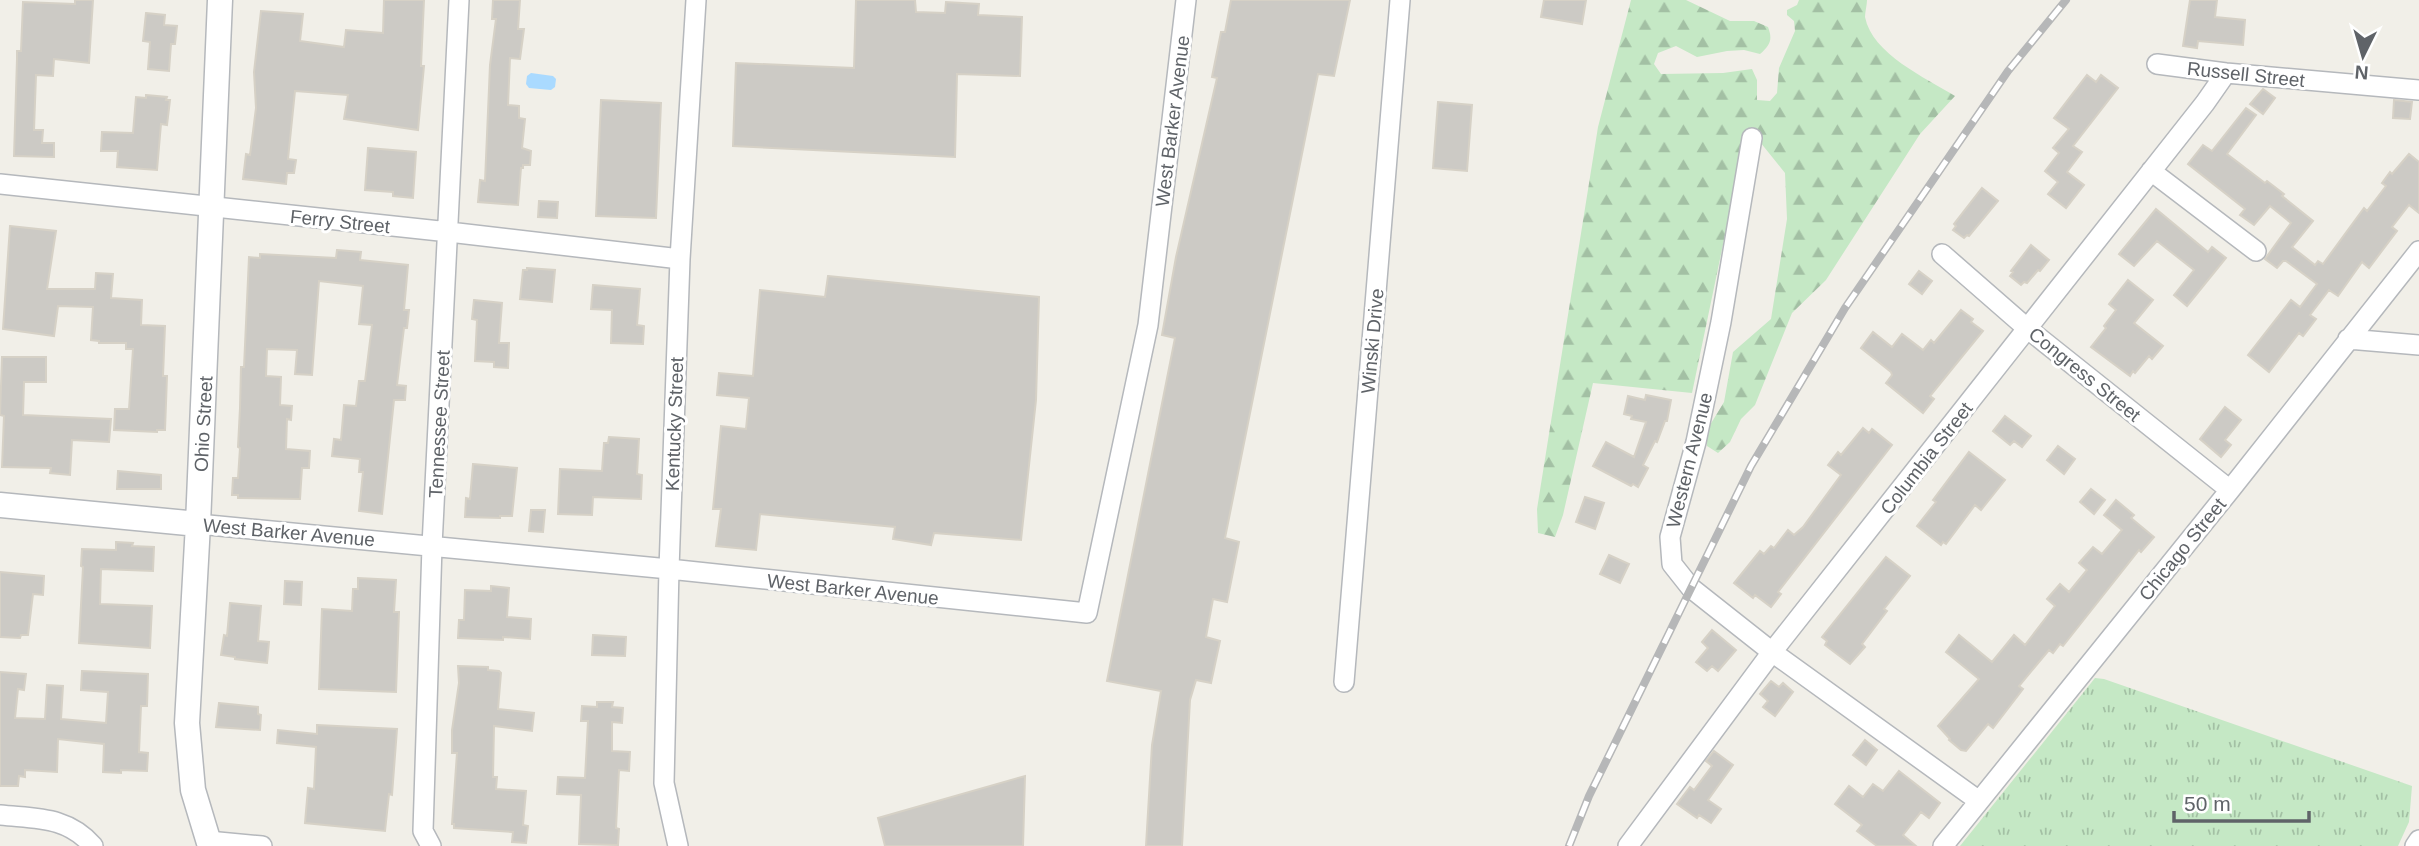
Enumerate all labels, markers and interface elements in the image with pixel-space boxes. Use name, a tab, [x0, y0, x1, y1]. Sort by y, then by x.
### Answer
north arrow	[2328, 21, 2398, 91]
street label: West Barker Avenue	[1152, 34, 1193, 208]
street label: Russell Street	[2186, 58, 2307, 91]
text: N	[2354, 61, 2369, 83]
street label: Ferry Street	[289, 206, 392, 237]
street label: Winski Drive	[1357, 288, 1388, 395]
street label: Congress Street	[2025, 323, 2145, 426]
street label: Tennessee Street	[425, 349, 454, 498]
street label: Kentucky Street	[662, 356, 687, 491]
street label: Ohio Street	[190, 375, 217, 473]
street label: Western Avenue	[1663, 390, 1716, 530]
street label: Columbia Street	[1876, 398, 1977, 518]
street label: Chicago Street	[2135, 493, 2231, 605]
street label: West Barker Avenue	[202, 515, 376, 550]
street label: West Barker Avenue	[766, 570, 940, 609]
scale bar	[2174, 780, 2309, 824]
text: 50 m	[2184, 792, 2231, 815]

